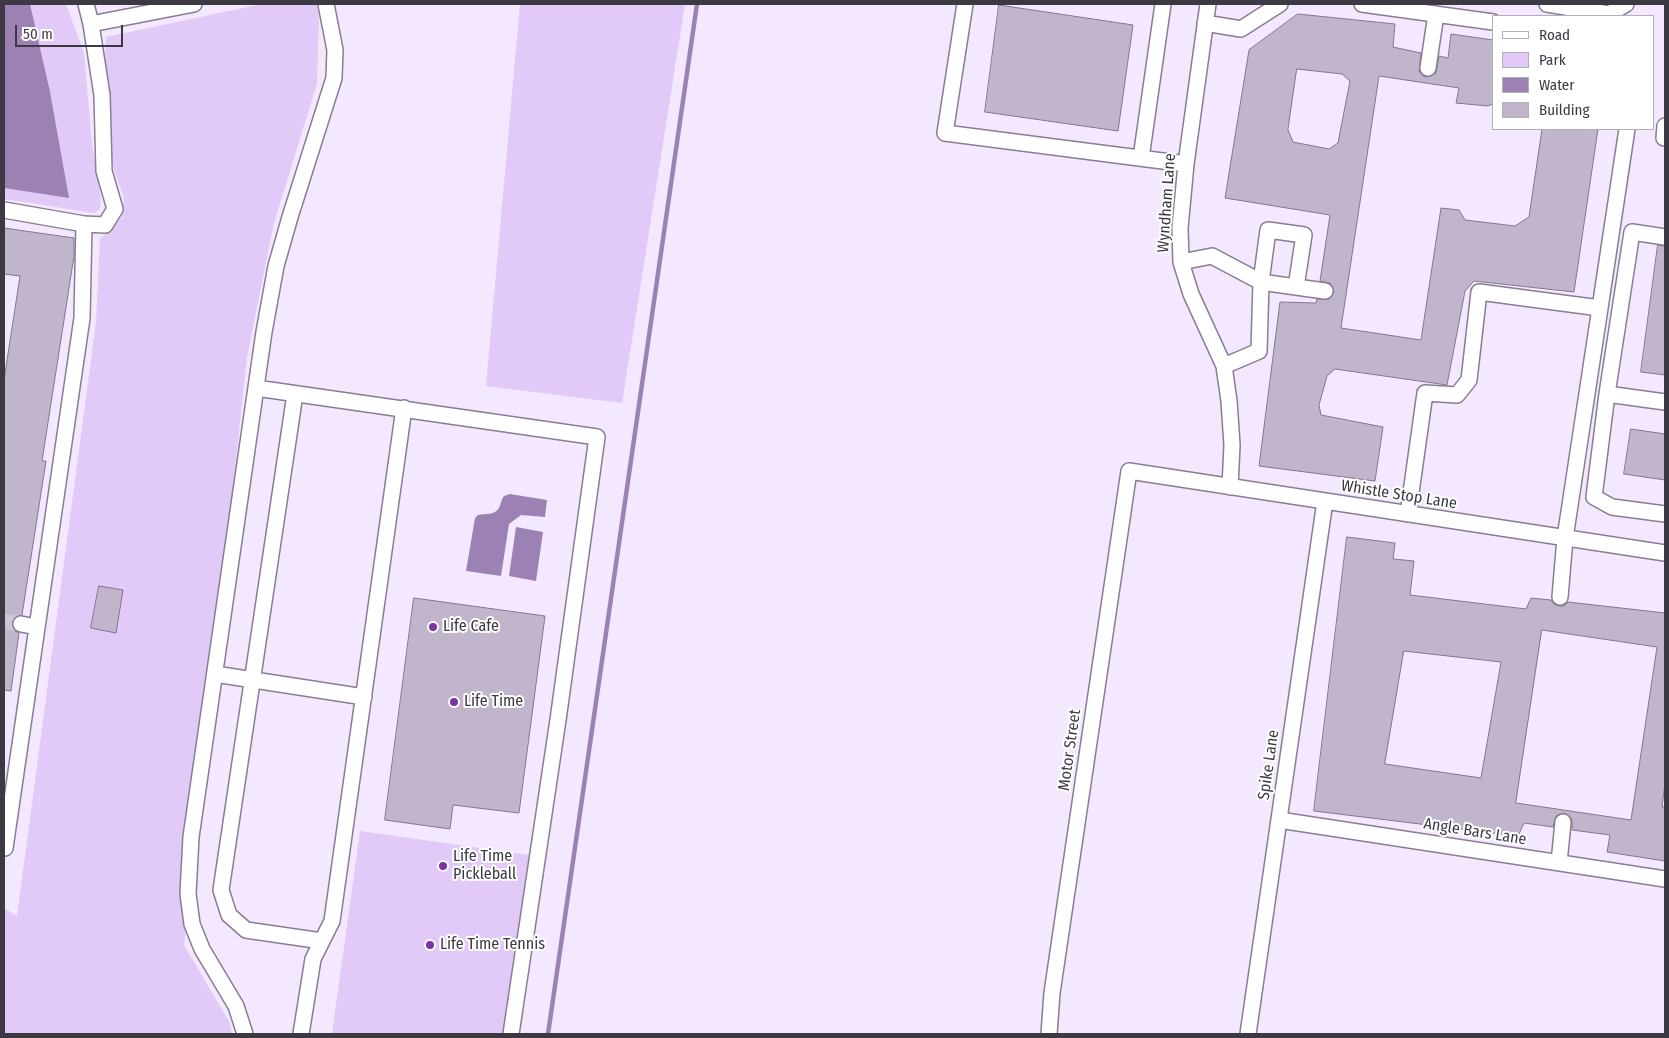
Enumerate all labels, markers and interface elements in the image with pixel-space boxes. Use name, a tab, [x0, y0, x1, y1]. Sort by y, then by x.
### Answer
scale bar	[18, 15, 125, 47]
legend	[1492, 15, 1654, 130]
text: 50 m	[23, 25, 53, 43]
text: Road	[1539, 26, 1570, 44]
text: Park	[1539, 51, 1566, 69]
text: Water	[1539, 76, 1574, 94]
text: Building	[1539, 101, 1590, 119]
street label: Wyndham Lane	[1154, 153, 1180, 253]
street label: Whistle Stop Lane	[1340, 476, 1458, 514]
place label: Life Cafe	[443, 617, 499, 637]
marker: Life Cafe	[427, 621, 439, 633]
place label: Life Time	[464, 692, 523, 712]
marker: Life Time	[448, 696, 460, 708]
street label: Motor Street	[1055, 708, 1085, 792]
street label: Spike Lane	[1255, 729, 1283, 801]
street label: Angle Bars Lane	[1422, 814, 1528, 850]
place label: Life Time Pickleball	[453, 847, 516, 885]
marker: Life Time Pickleball	[437, 860, 449, 872]
place label: Life Time Tennis	[440, 935, 545, 955]
marker: Life Time Tennis	[424, 939, 436, 951]

